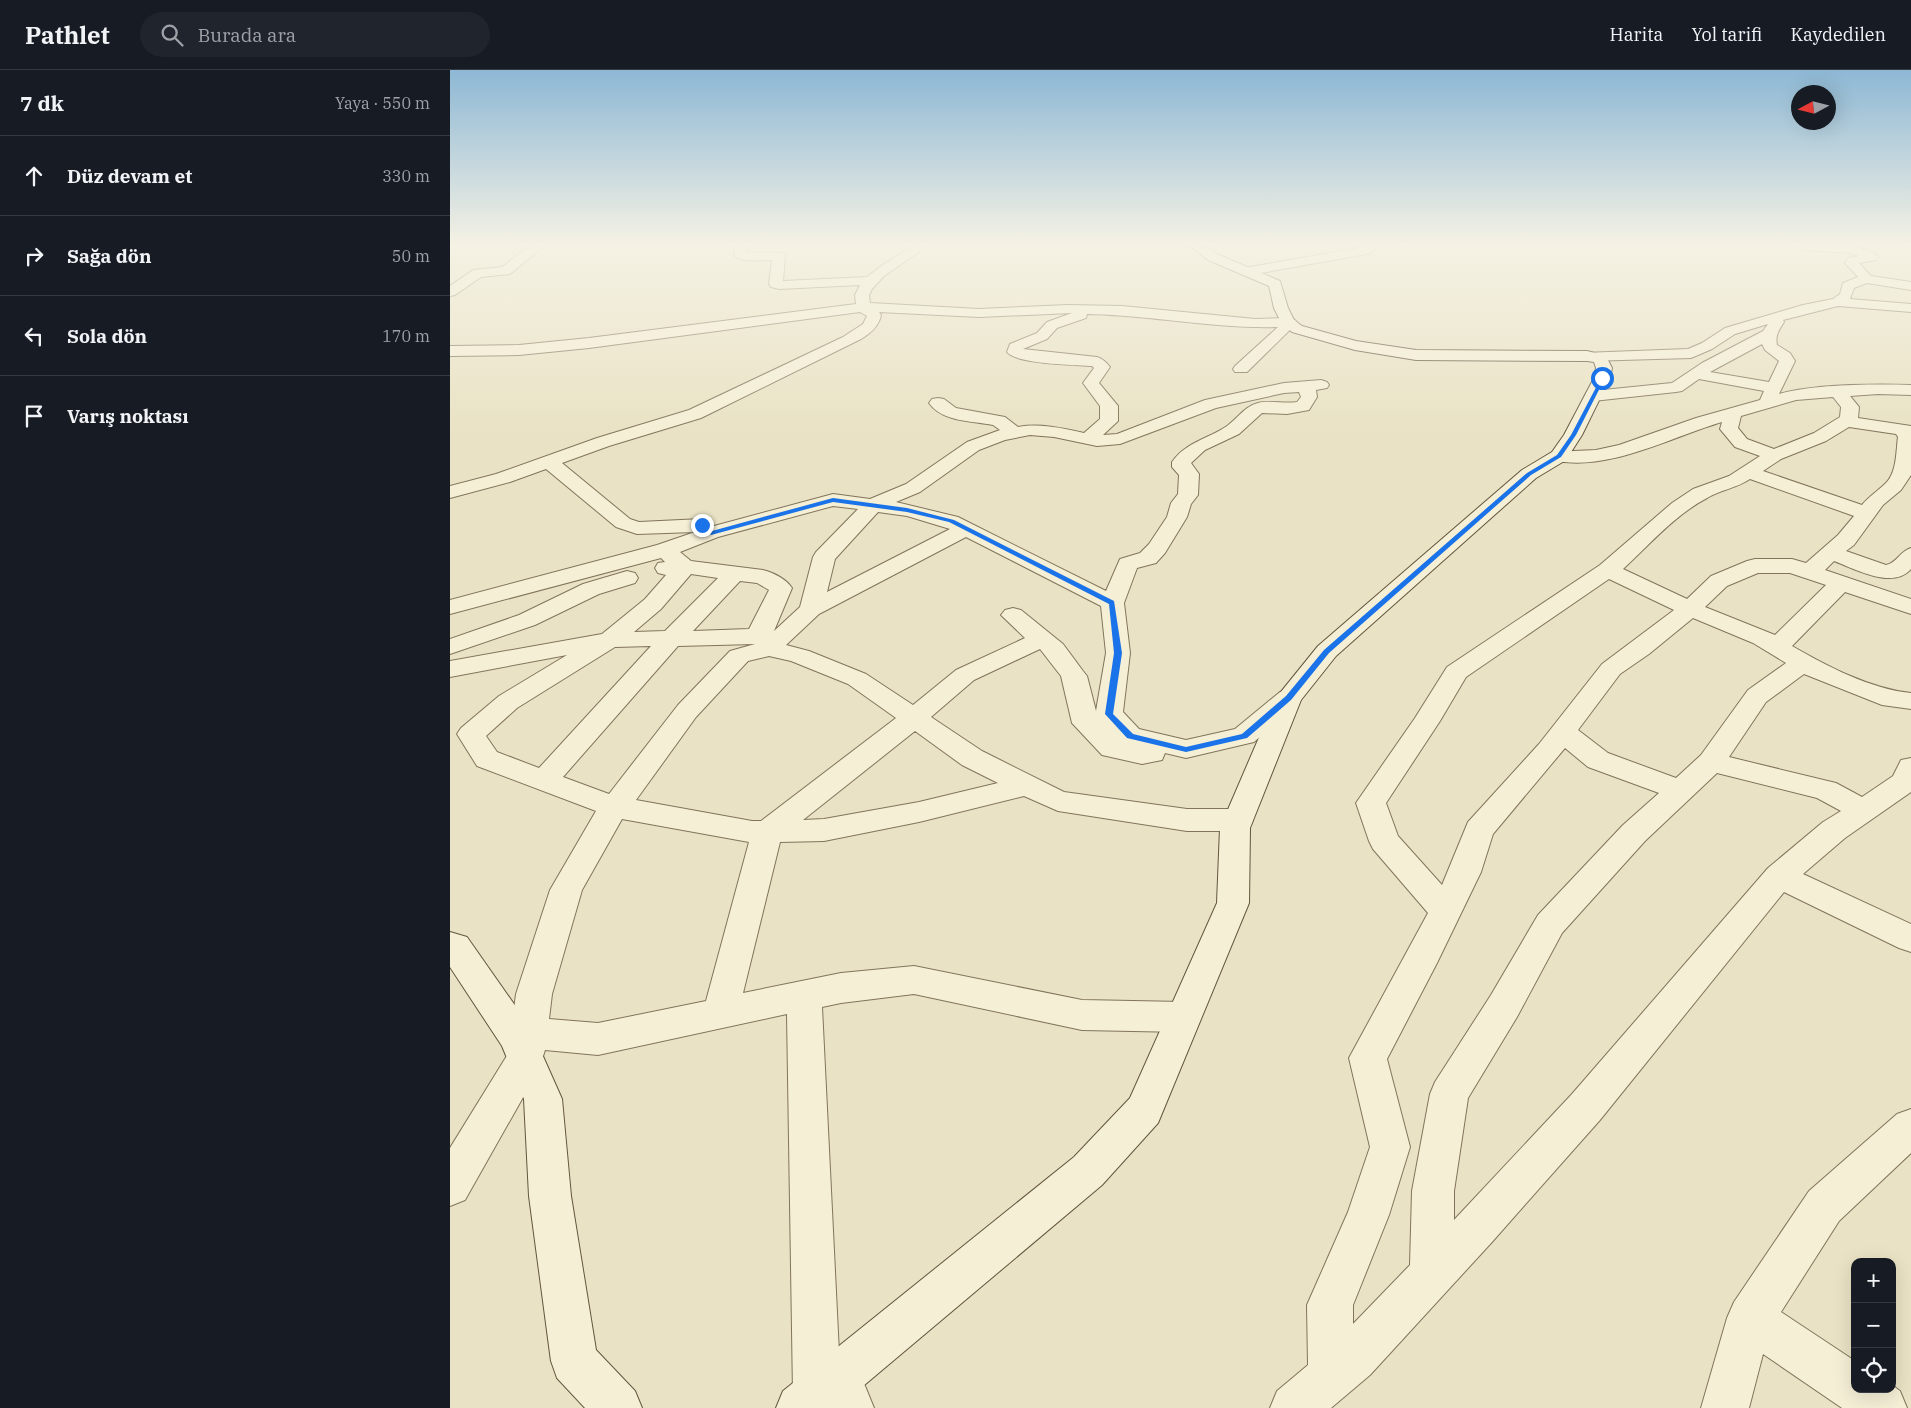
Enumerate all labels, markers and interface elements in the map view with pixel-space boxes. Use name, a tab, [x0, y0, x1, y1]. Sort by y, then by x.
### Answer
search box	[140, 12, 490, 57]
text: Pathlet	[25, 19, 110, 51]
icon: search	[158, 21, 186, 49]
text: Burada ara	[198, 23, 296, 47]
text: Harita	[1610, 23, 1663, 46]
text: Yol tarifi	[1691, 23, 1762, 46]
text: Kaydedilen	[1790, 23, 1886, 46]
north arrow	[1791, 85, 1836, 130]
text: 7 dk	[20, 89, 64, 117]
text: Yaya · 550 m	[335, 93, 430, 113]
icon: ahead	[20, 162, 48, 190]
text: Düz devam et	[67, 164, 192, 188]
text: 330 m	[382, 166, 430, 186]
icon: right	[20, 242, 48, 270]
text: Sağa dön	[67, 244, 151, 268]
text: 50 m	[392, 246, 430, 266]
icon: left	[20, 322, 48, 350]
text: Sola dön	[67, 324, 147, 348]
text: 170 m	[382, 326, 430, 346]
route start	[1591, 367, 1614, 390]
icon: arrive	[20, 402, 48, 430]
text: Varış noktası	[67, 404, 189, 428]
route end	[691, 514, 714, 537]
map controls	[1851, 1258, 1896, 1393]
button: +	[1851, 1258, 1896, 1303]
button: −	[1851, 1303, 1896, 1348]
button: locate	[1851, 1348, 1896, 1393]

